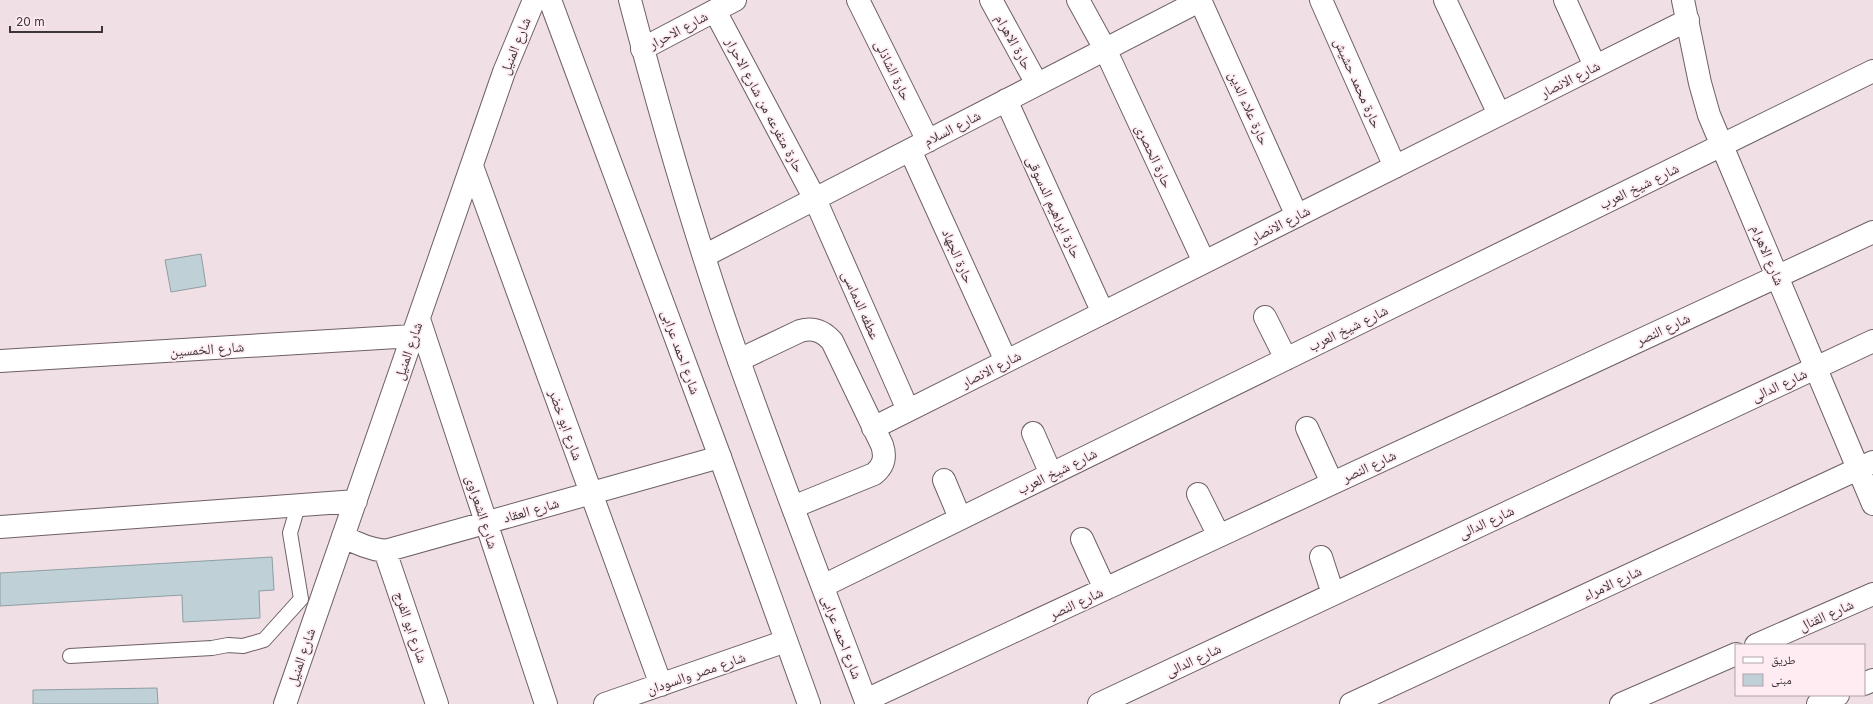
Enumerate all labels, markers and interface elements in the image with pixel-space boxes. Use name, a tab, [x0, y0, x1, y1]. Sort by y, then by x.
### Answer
street label: شارع الاحرار	[644, 7, 711, 54]
scale bar	[10, 8, 102, 34]
street label: حارة الاهرام	[990, 11, 1037, 74]
text: 20 m	[16, 14, 45, 29]
street label: شارع المنيل	[495, 15, 536, 78]
street label: حارة متفرعه من شارع الاحرار	[720, 34, 808, 176]
street label: حارة محمد حشيش	[1330, 35, 1386, 131]
street label: حارة الشاذلى	[871, 37, 915, 103]
street label: شارع الانصار	[1536, 56, 1603, 103]
street label: حارة علاء الدين	[1225, 68, 1273, 148]
street label: شارع السلام	[921, 106, 984, 151]
street label: حارة الحصرى	[1131, 121, 1177, 191]
street label: حارة ابراهيم الدسوقى	[1021, 153, 1086, 262]
street label: شارع شيخ العرب	[1596, 159, 1682, 214]
street label: شارع الانصار	[1246, 201, 1313, 248]
street label: شارع الاهرام	[1746, 222, 1789, 288]
street label: حارة الجهاد	[938, 226, 978, 286]
street label: عطفه الدماسى	[838, 268, 884, 342]
street label: شارع شيخ العرب	[1305, 301, 1391, 356]
street label: شارع احمد عرابى	[656, 307, 705, 397]
street label: شارع النصر	[1632, 309, 1693, 351]
street label: شارع المنيل	[390, 320, 427, 383]
street label: شارع الخمسين	[169, 337, 245, 362]
street label: شارع الانصار	[957, 346, 1024, 393]
street label: شارع الدالى	[1748, 364, 1810, 407]
street label: شارع ابو خضر	[544, 386, 587, 463]
street label: شارع شيخ العرب	[1014, 444, 1100, 499]
street label: شارع النصر	[1338, 446, 1399, 488]
street label: شارع الشعراوى	[461, 473, 502, 551]
street label: شارع العقاد	[501, 493, 561, 528]
street label: شارع الدالى	[1455, 501, 1517, 544]
street label: شارع الامراء	[1580, 562, 1645, 605]
street label: شارع النصر	[1045, 583, 1106, 625]
street label: شارع ابو الفرج	[389, 589, 432, 665]
street label: شارع احمد عرابى	[817, 592, 866, 682]
street label: شارع القنال	[1796, 595, 1857, 636]
street label: شارع المنيل	[283, 626, 320, 689]
street label: شارع الدالى	[1162, 639, 1224, 682]
legend	[1735, 644, 1865, 696]
street label: شارع مصر والسودان	[644, 648, 748, 699]
text: طريق	[1771, 652, 1796, 667]
text: مبنى	[1771, 672, 1792, 687]

